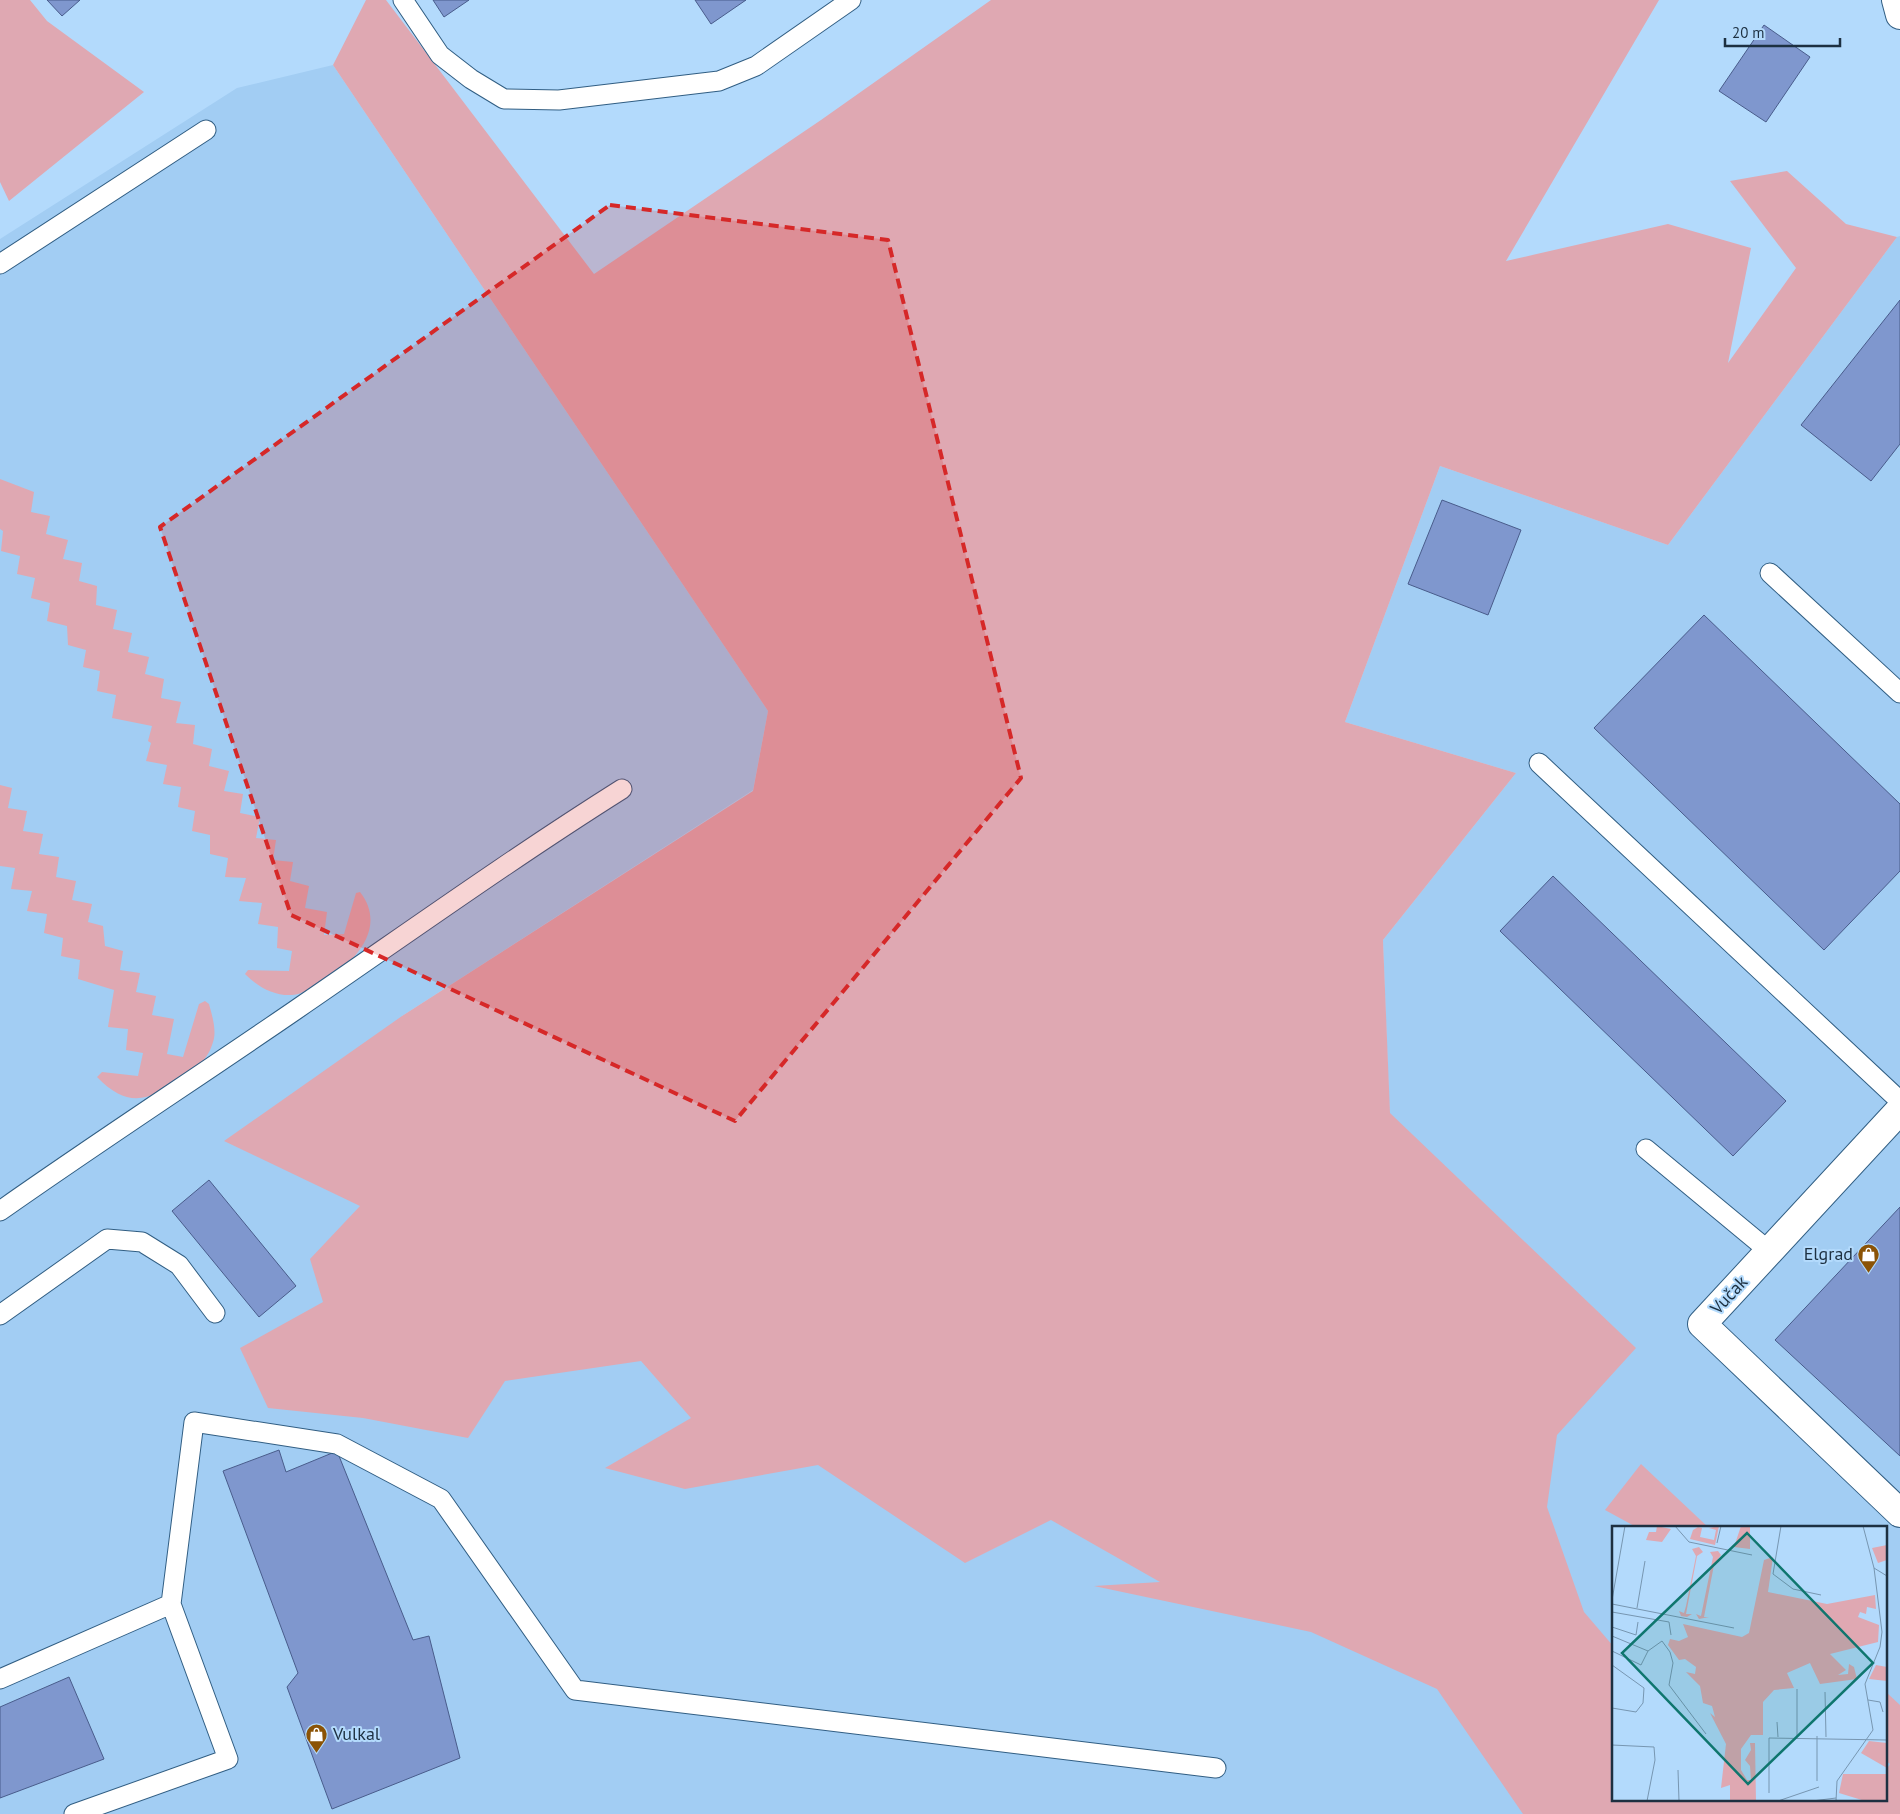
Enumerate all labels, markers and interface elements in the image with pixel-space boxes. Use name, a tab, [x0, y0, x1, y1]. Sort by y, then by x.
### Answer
scale bar	[1725, 15, 1840, 47]
text: 20 m	[1732, 23, 1765, 42]
place label: Elgrad	[1804, 1242, 1853, 1265]
shop icon: Elgrad	[1857, 1242, 1881, 1273]
street label: Vučak	[1704, 1270, 1753, 1320]
inset map	[1612, 1526, 1888, 1802]
shop icon: Vulkal	[305, 1722, 329, 1753]
place label: Vulkal	[332, 1722, 381, 1745]

